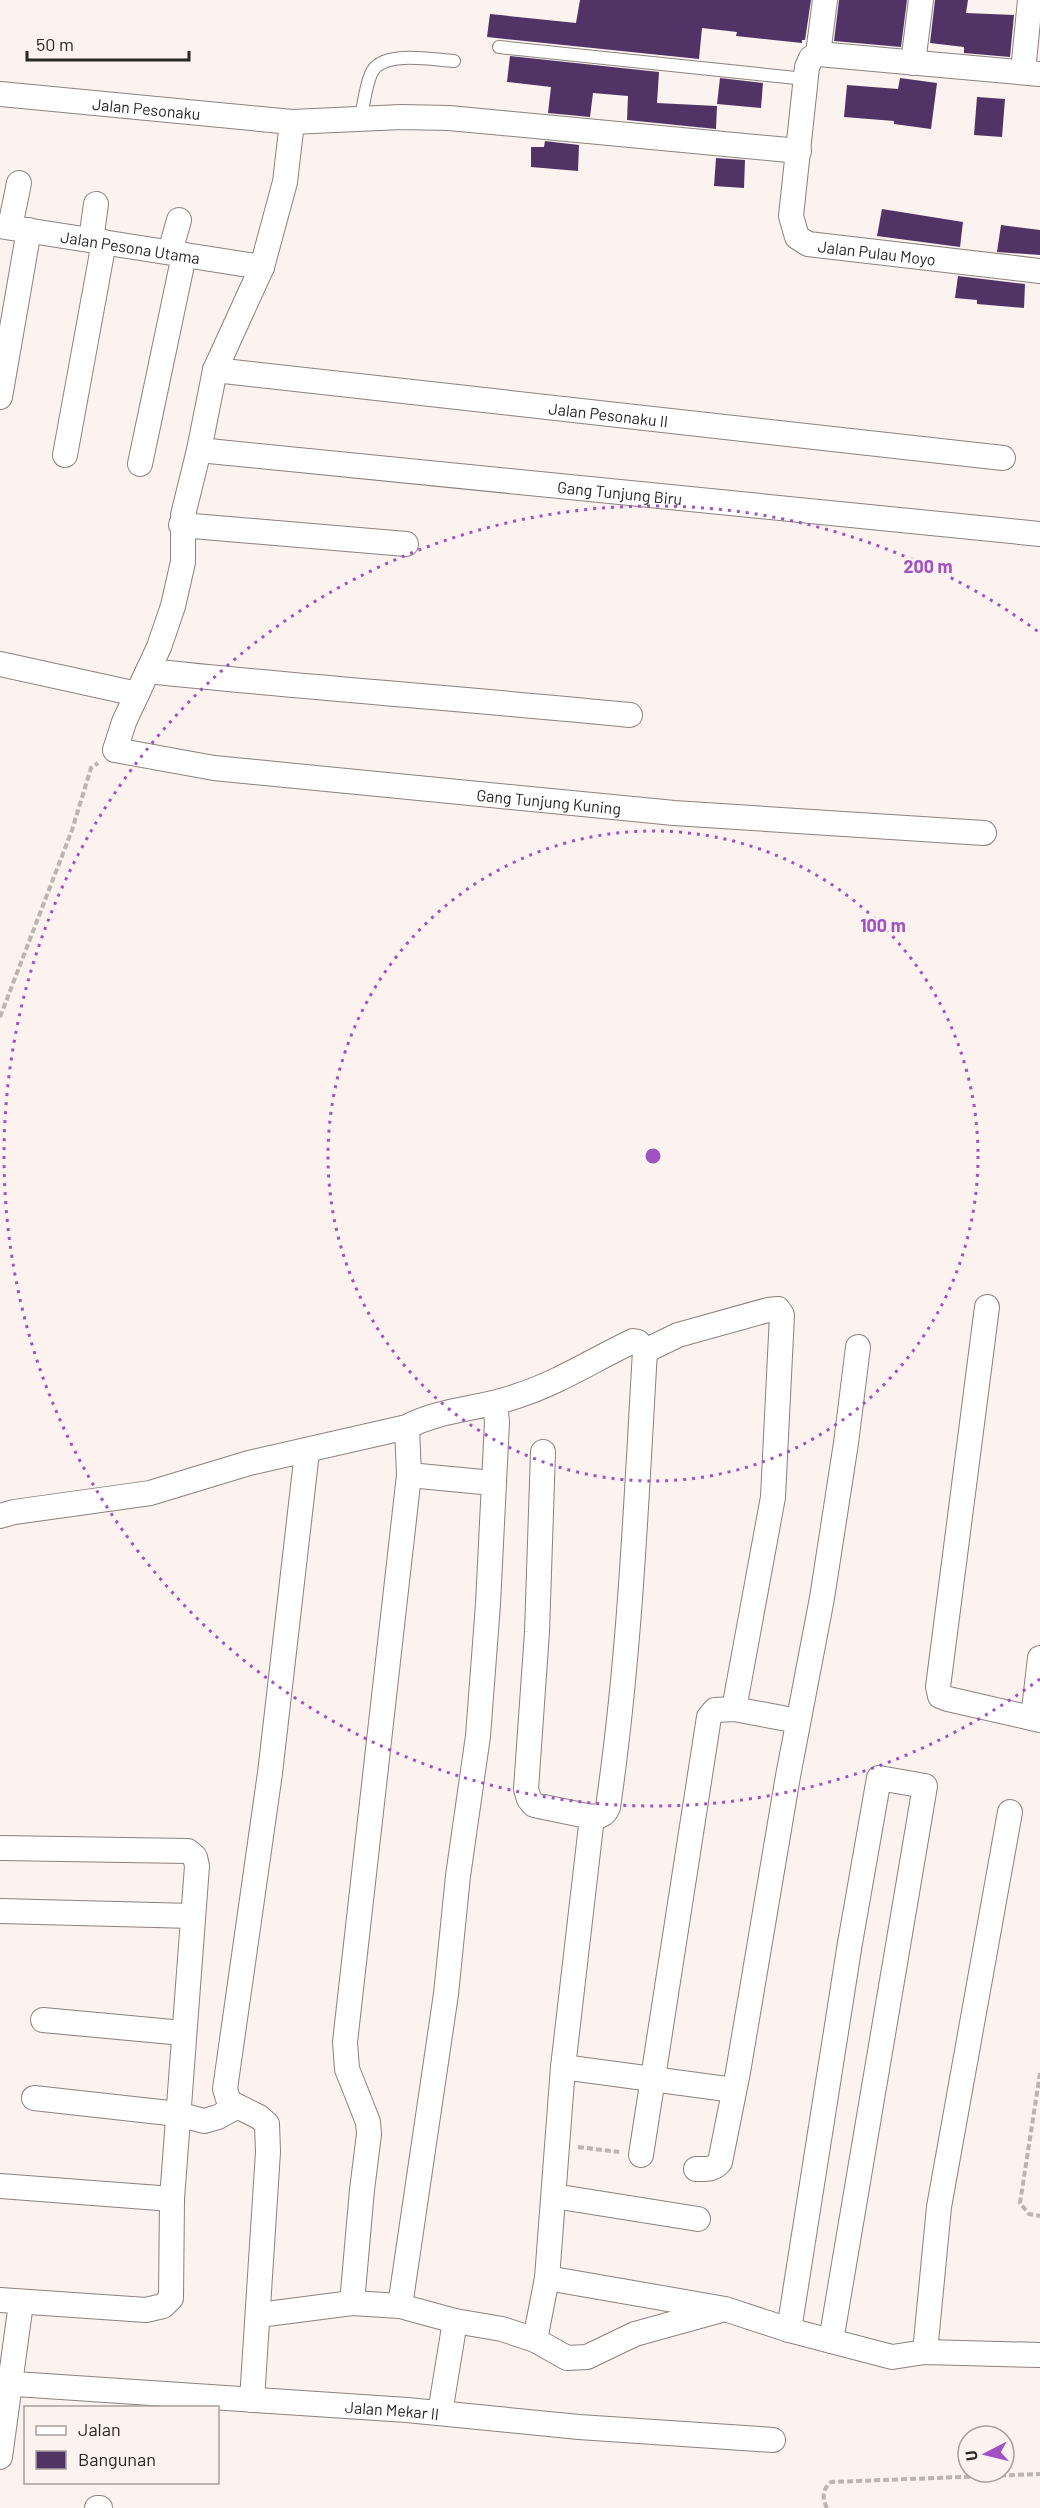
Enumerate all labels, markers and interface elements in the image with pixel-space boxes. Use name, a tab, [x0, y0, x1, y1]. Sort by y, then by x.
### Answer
scale bar	[27, 24, 189, 62]
text: 50 m	[36, 33, 74, 55]
street label: Jalan Pesonaku	[91, 93, 201, 123]
street label: Jalan Pesona Utama	[59, 226, 202, 267]
street label: Jalan Pulau Moyo	[817, 236, 937, 268]
street label: Jalan Pesonaku II	[548, 398, 669, 430]
street label: Gang Tunjung Biru	[557, 476, 683, 508]
text: 200 m	[903, 555, 953, 577]
street label: Gang Tunjung Kuning	[476, 784, 622, 817]
text: 100 m	[860, 914, 906, 936]
centre of rings	[643, 1146, 663, 1166]
street label: Jalan Mekar II	[344, 2396, 440, 2423]
legend	[24, 2406, 219, 2484]
text: Jalan	[78, 2418, 121, 2440]
north arrow	[956, 2424, 1016, 2484]
text: Bangunan	[78, 2448, 156, 2470]
text: U	[961, 2450, 981, 2462]

